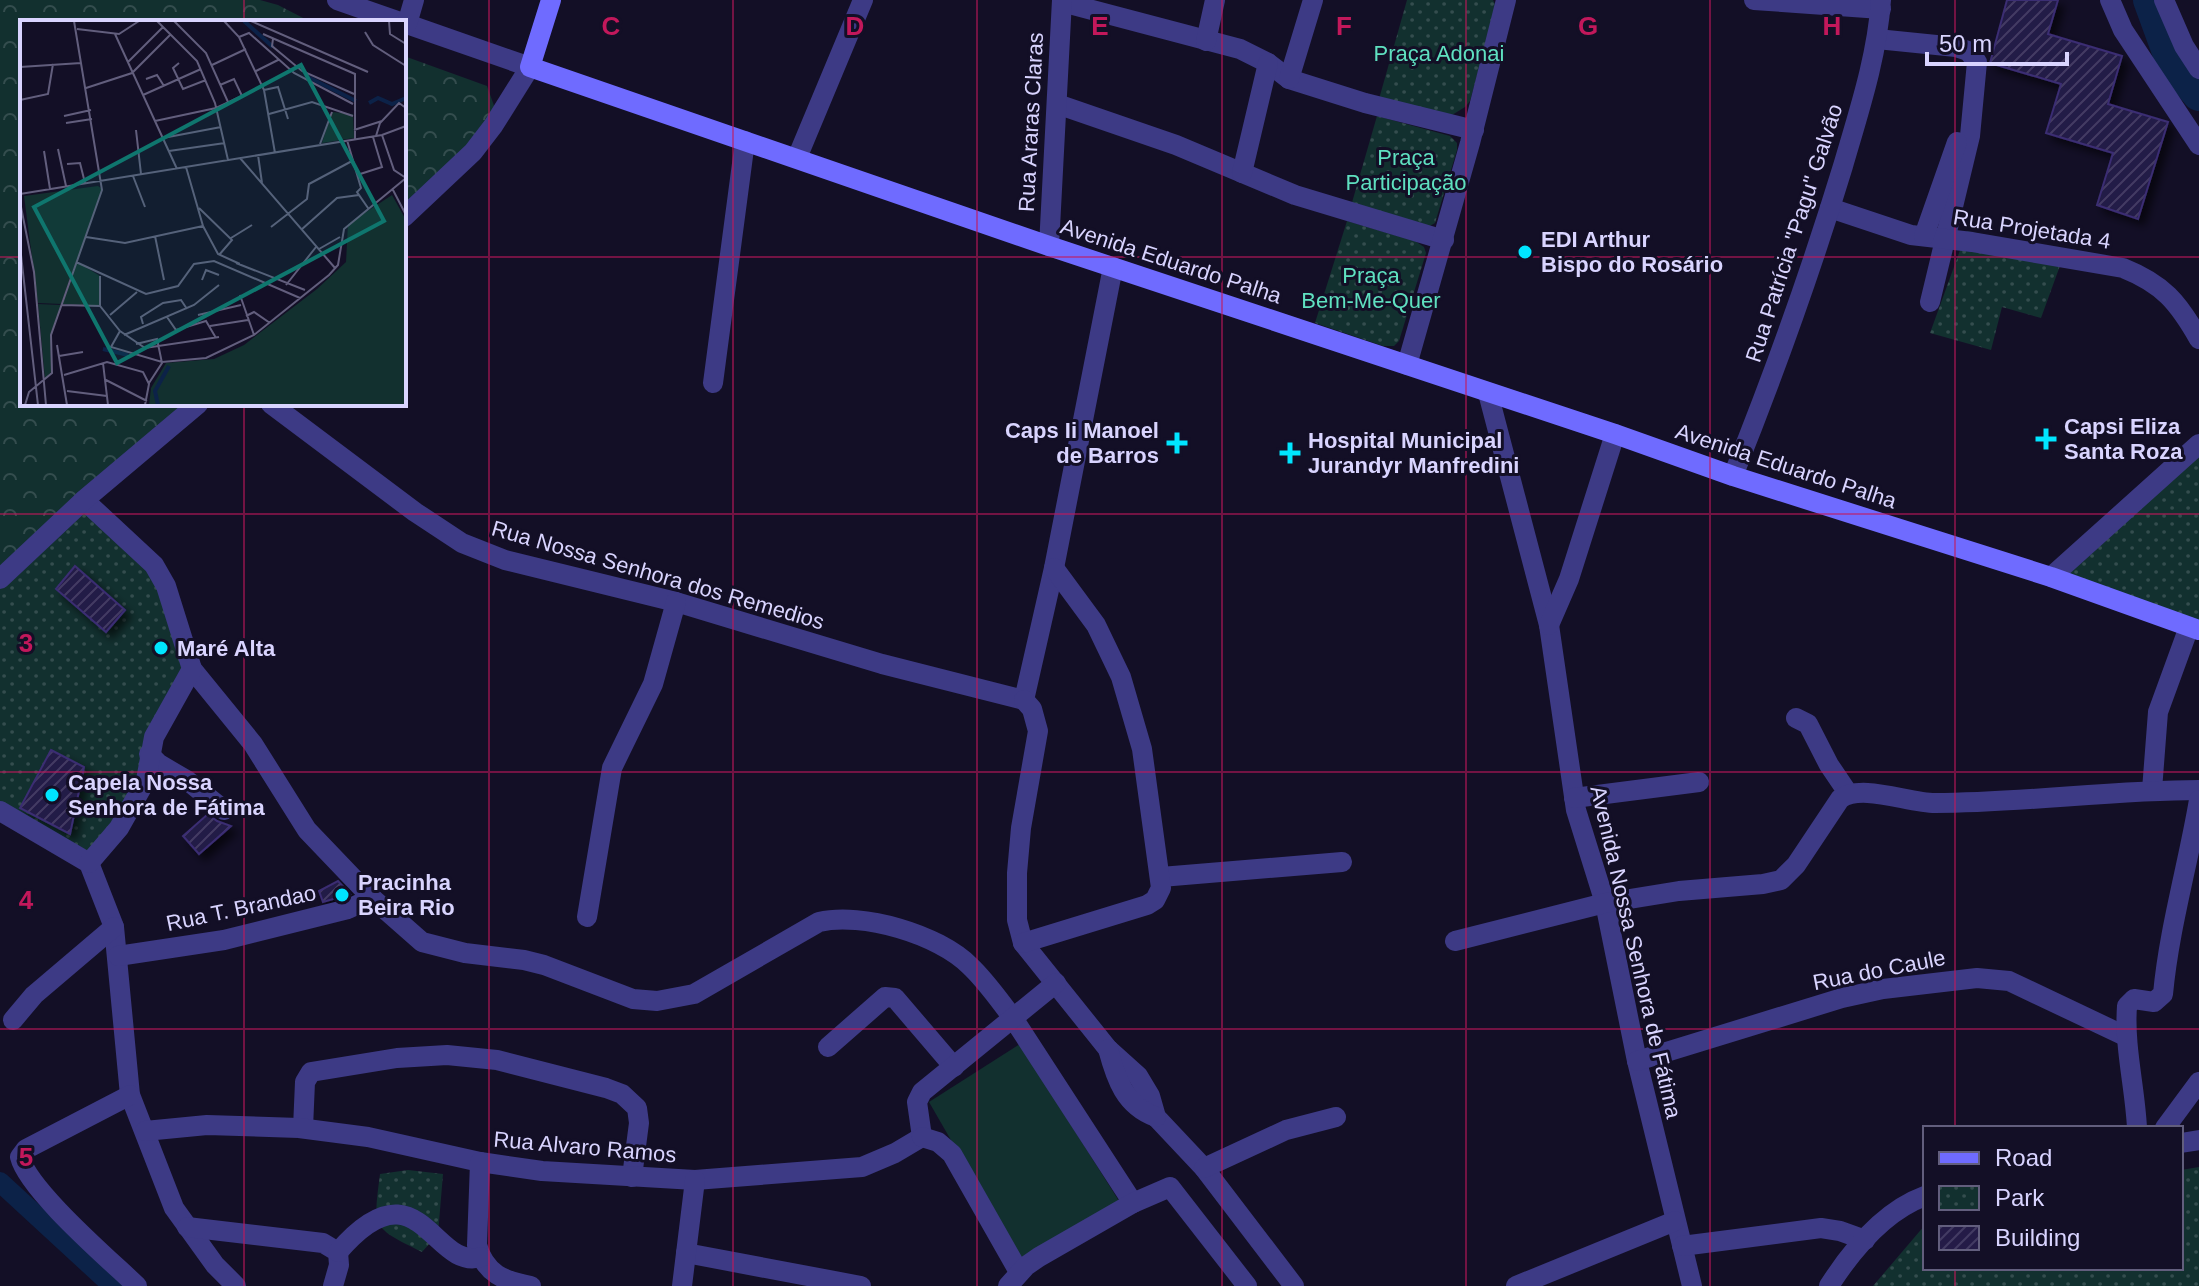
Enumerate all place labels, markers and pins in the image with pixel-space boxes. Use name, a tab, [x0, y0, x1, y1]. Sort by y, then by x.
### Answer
place label: EDI Arthur Bispo do Rosário	[1541, 227, 1723, 277]
marker: EDI Arthur Bispo do Rosário	[1516, 243, 1534, 261]
place label: Capsi Eliza Santa Roza	[2064, 414, 2183, 464]
place label: Caps Ii Manoel de Barros	[1005, 418, 1159, 468]
place label: Hospital Municipal Jurandyr Manfredini	[1308, 428, 1519, 478]
marker: Capsi Eliza Santa Roza	[2035, 428, 2057, 450]
marker: Caps Ii Manoel de Barros	[1166, 432, 1188, 454]
marker: Hospital Municipal Jurandyr Manfredini	[1279, 442, 1301, 464]
place label: Maré Alta	[177, 636, 276, 661]
marker: Maré Alta	[152, 639, 170, 657]
place label: Capela Nossa Senhora de Fátima	[68, 770, 266, 820]
marker: Capela Nossa Senhora de Fátima	[43, 786, 61, 804]
place label: Pracinha Beira Rio	[358, 870, 455, 920]
marker: Pracinha Beira Rio	[333, 886, 351, 904]

